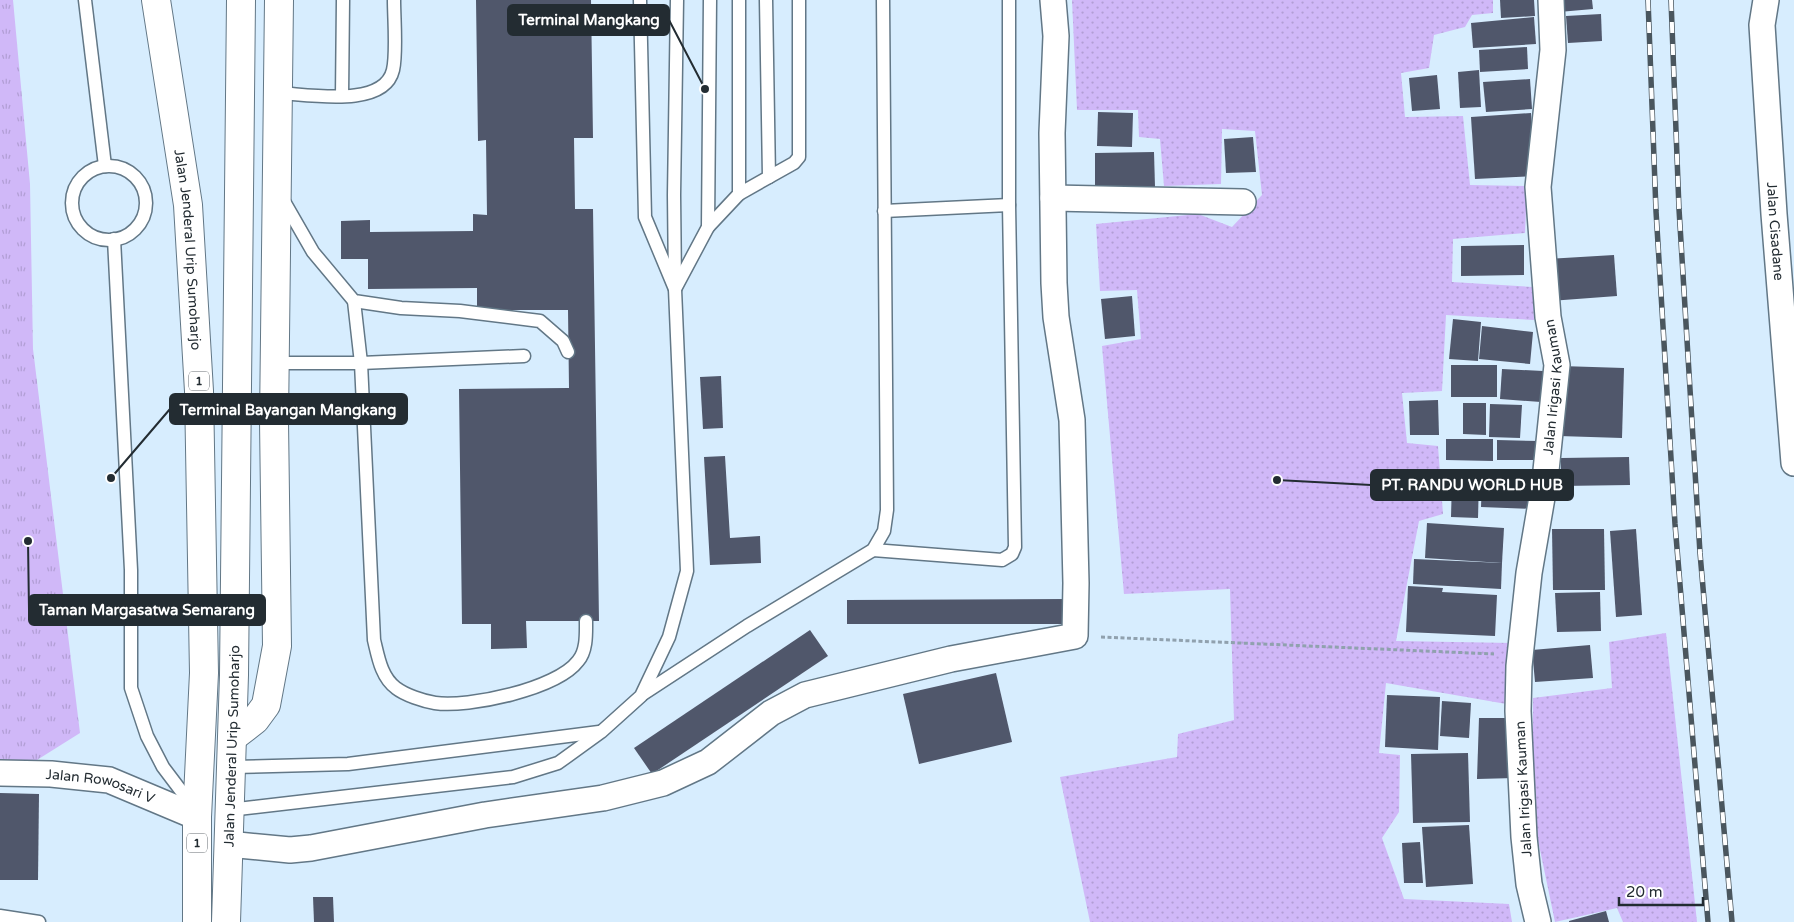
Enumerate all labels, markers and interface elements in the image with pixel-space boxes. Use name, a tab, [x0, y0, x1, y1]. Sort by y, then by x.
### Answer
callout: Terminal Mangkang	[508, 5, 669, 35]
text: Terminal Mangkang	[517, 11, 660, 30]
street label: Jalan Jenderal Urip Sumoharjo	[170, 148, 205, 351]
street label: Jalan Cisadane	[1763, 181, 1787, 281]
street label: Jalan Irigasi Kauman	[1540, 318, 1566, 456]
road number: 1	[189, 372, 209, 391]
callout: Terminal Bayangan Mangkang	[170, 394, 407, 424]
text: Terminal Bayangan Mangkang	[179, 401, 396, 420]
callout: PT. RANDU WORLD HUB	[1371, 470, 1573, 500]
text: PT. RANDU WORLD HUB	[1381, 476, 1563, 494]
callout: Taman Margasatwa Semarang	[29, 595, 265, 625]
text: Taman Margasatwa Semarang	[38, 601, 255, 620]
street label: Jalan Jenderal Urip Sumoharjo	[220, 645, 243, 847]
street label: Jalan Irigasi Kauman	[1511, 721, 1536, 857]
street label: Jalan Rowosari V	[45, 766, 158, 807]
road number: 1	[187, 834, 207, 852]
scale bar	[1619, 874, 1703, 906]
text: 20 m	[1626, 883, 1663, 901]

